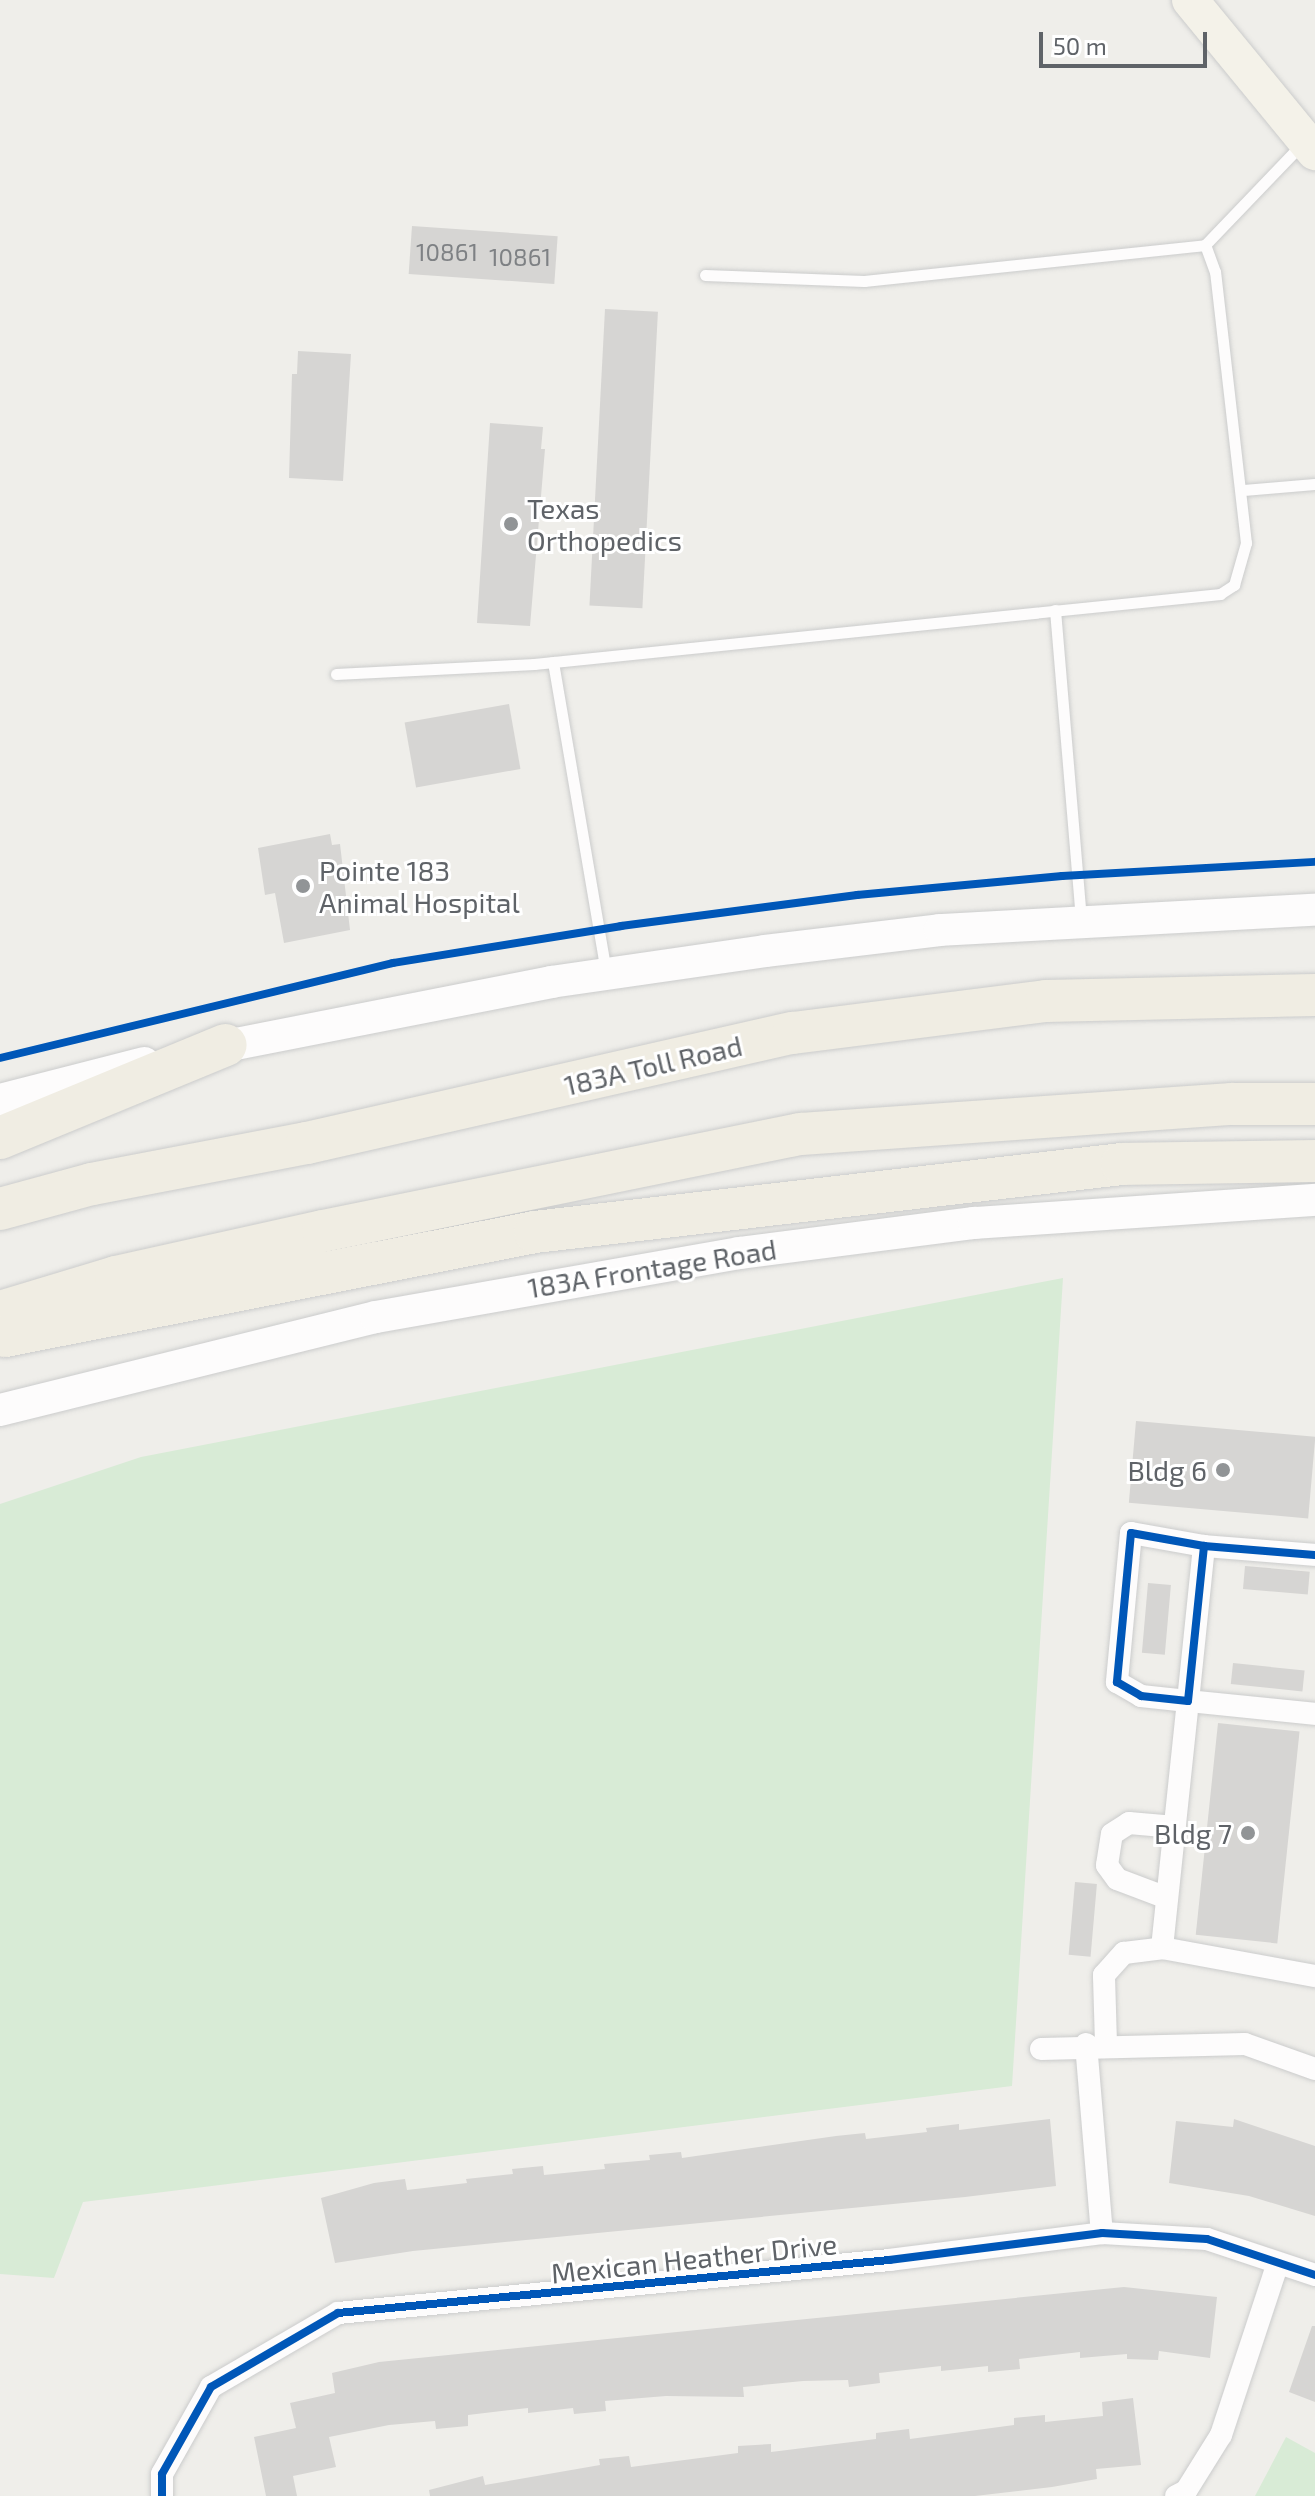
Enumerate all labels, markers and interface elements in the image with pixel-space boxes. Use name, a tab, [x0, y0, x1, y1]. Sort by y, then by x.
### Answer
scale bar	[1043, 16, 1211, 66]
text: 50 m	[1053, 31, 1107, 60]
house number: 10861	[416, 238, 478, 266]
house number: 10861	[489, 243, 551, 271]
place label: Texas Orthopedics	[527, 491, 682, 557]
marker: Texas Orthopedics	[502, 515, 520, 533]
place label: Pointe 183 Animal Hospital	[319, 853, 520, 919]
marker: Pointe 183 Animal Hospital	[294, 877, 312, 895]
street label: 183A Toll Road	[560, 1028, 746, 1102]
street label: 183A Frontage Road	[525, 1232, 779, 1304]
place label: Bldg 6	[1127, 1453, 1207, 1487]
marker: Bldg 6	[1214, 1461, 1232, 1479]
place label: Bldg 7	[1154, 1816, 1232, 1850]
marker: Bldg 7	[1239, 1824, 1257, 1842]
street label: Mexican Heather Drive	[549, 2226, 839, 2290]

